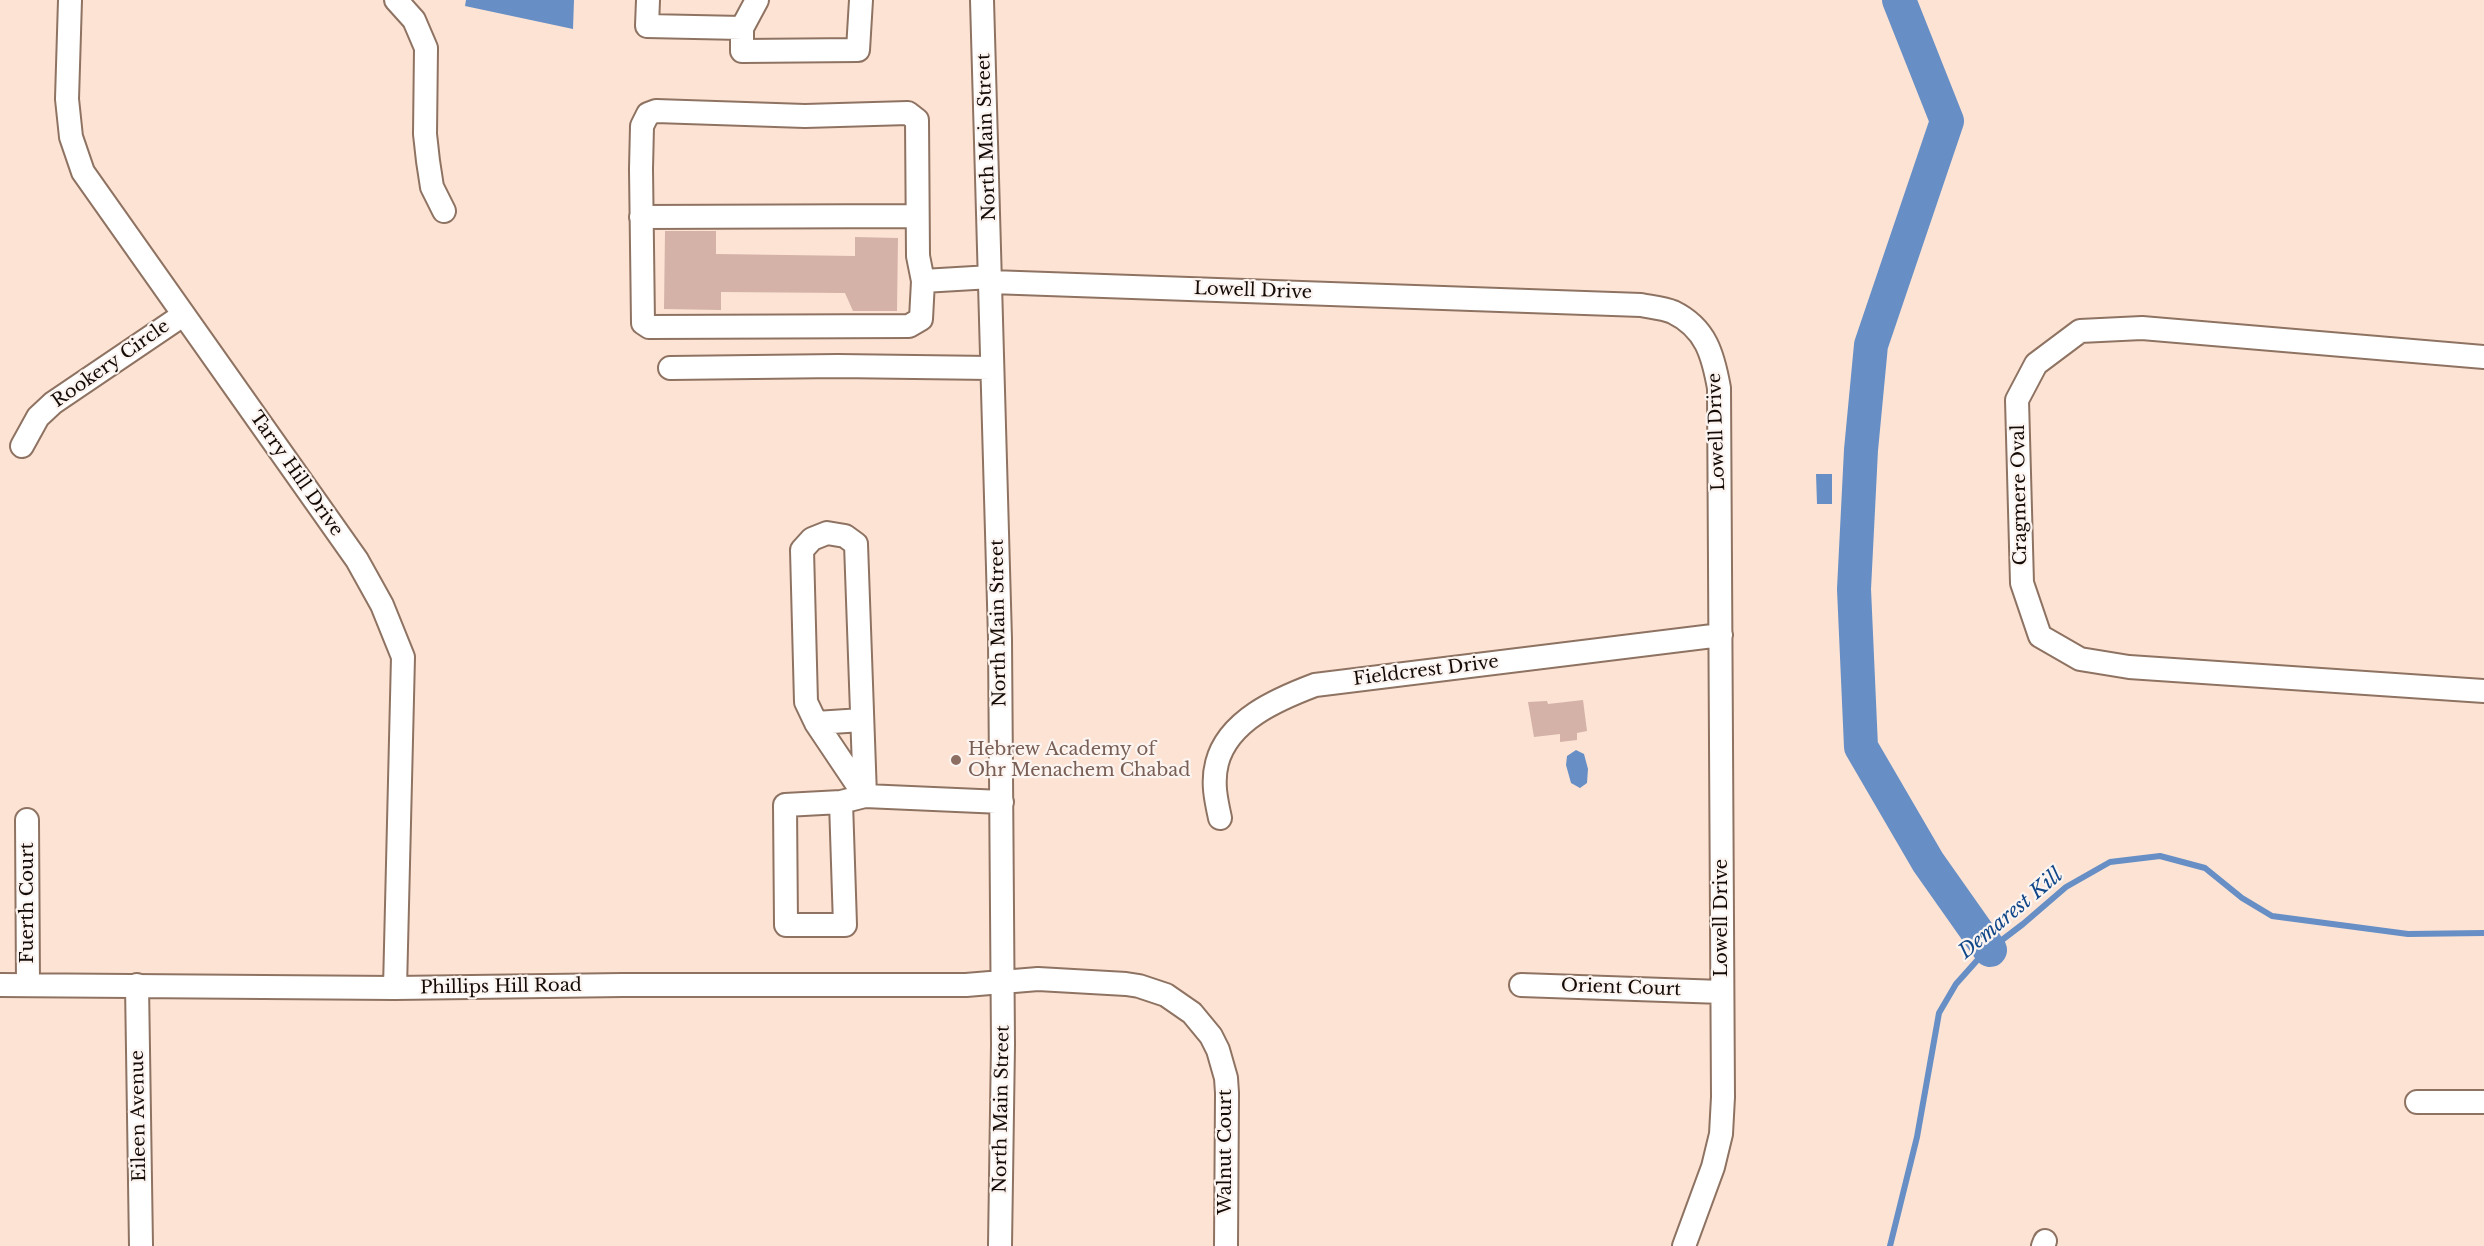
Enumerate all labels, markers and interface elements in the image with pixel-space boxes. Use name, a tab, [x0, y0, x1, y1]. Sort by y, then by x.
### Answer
street label: North Main Street	[973, 53, 1001, 221]
street label: Lowell Drive	[1194, 278, 1312, 304]
street label: Rookery Circle	[48, 315, 174, 413]
street label: Lowell Drive	[1704, 373, 1730, 491]
street label: Tarry Hill Drive	[245, 407, 347, 541]
street label: Cragmere Oval	[2008, 424, 2032, 566]
street label: North Main Street	[987, 539, 1011, 707]
street label: Fieldcrest Drive	[1352, 651, 1500, 691]
place label: Hebrew Academy of Ohr Menachem Chabad	[968, 739, 1190, 782]
marker: Hebrew Academy of Ohr Menachem Chabad	[949, 753, 963, 767]
street label: Fuerth Court	[17, 842, 39, 964]
street label: Lowell Drive	[1711, 859, 1733, 977]
water label: Demarest Kill	[1954, 864, 2068, 964]
street label: Phillips Hill Road	[420, 975, 582, 999]
street label: Orient Court	[1561, 975, 1681, 1001]
street label: North Main Street	[990, 1025, 1014, 1193]
street label: Eileen Avenue	[127, 1050, 151, 1182]
street label: Walnut Court	[1215, 1089, 1237, 1215]

